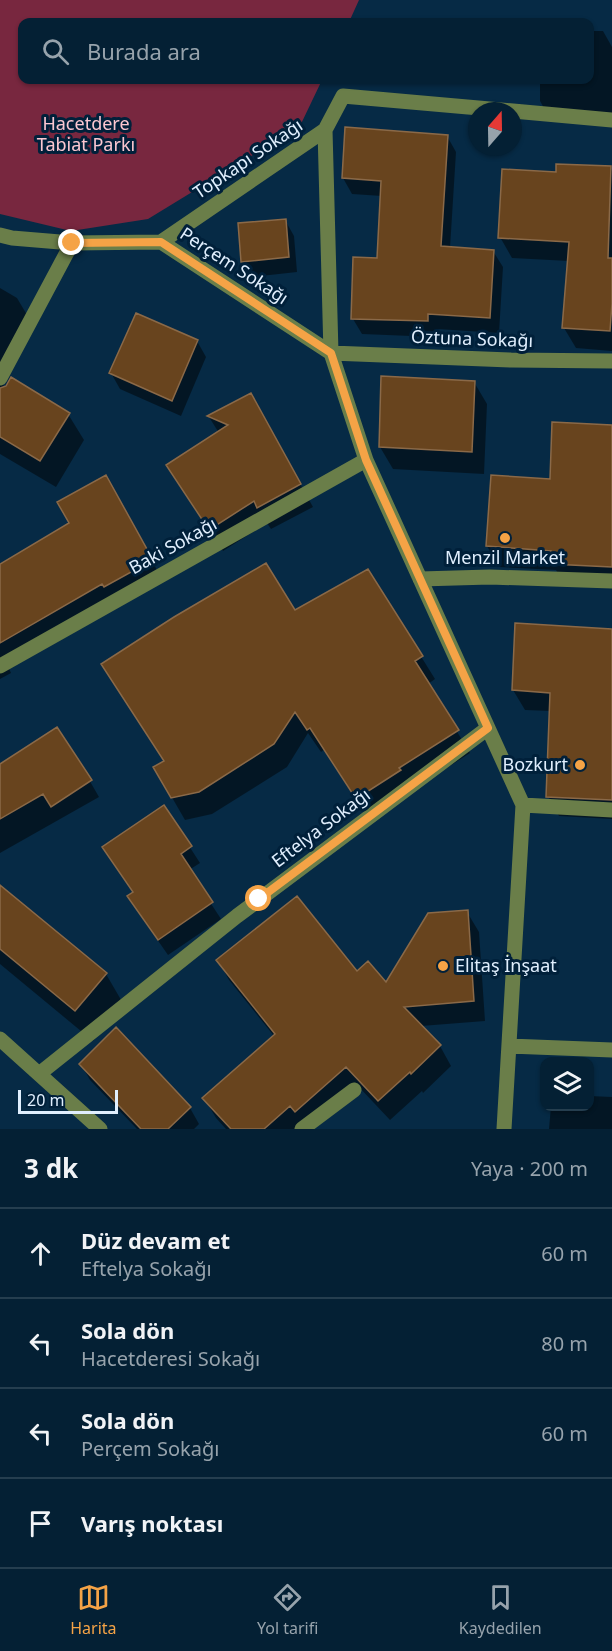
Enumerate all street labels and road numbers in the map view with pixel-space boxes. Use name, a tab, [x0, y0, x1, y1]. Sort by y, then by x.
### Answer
street label: Topkapı Sokağı	[188, 113, 307, 204]
street label: Perçem Sokağı	[176, 221, 293, 309]
street label: Öztuna Sokağı	[411, 324, 534, 352]
street label: Baki Sokağı	[124, 511, 221, 579]
street label: Eftelya Sokağı	[266, 782, 375, 872]

